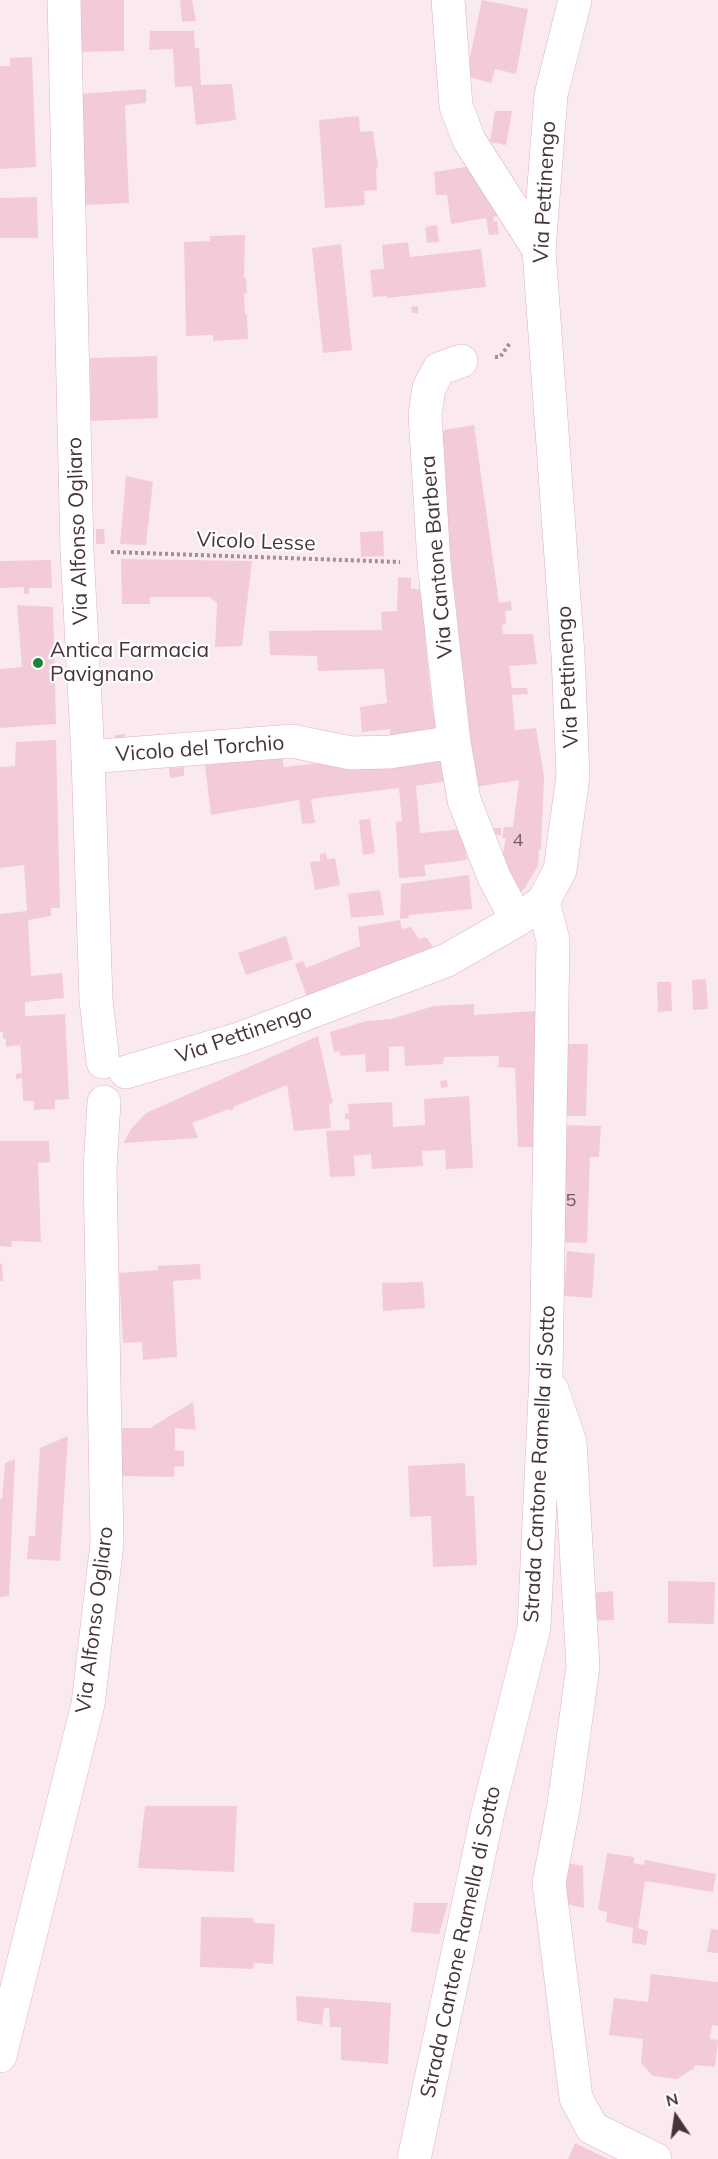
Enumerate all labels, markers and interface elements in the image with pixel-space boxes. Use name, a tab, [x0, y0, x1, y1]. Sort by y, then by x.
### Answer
street label: Via Pettinengo	[529, 120, 561, 264]
street label: Via Alfonso Ogliaro	[62, 437, 94, 625]
street label: Via Cantone Barbera	[416, 454, 458, 660]
street label: Vicolo Lesse	[196, 527, 316, 557]
street label: Via Pettinengo	[552, 605, 584, 749]
place label: Antica Farmacia Pavignano	[50, 638, 209, 688]
marker: Antica Farmacia Pavignano	[31, 656, 45, 670]
street label: Vicolo del Torchio	[115, 731, 285, 767]
house number: 4	[513, 830, 523, 852]
street label: Via Pettinengo	[173, 999, 315, 1069]
house number: 5	[566, 1190, 576, 1212]
street label: Strada Cantone Ramella di Sotto	[519, 1305, 561, 1623]
street label: Via Alfonso Ogliaro	[71, 1525, 119, 1715]
street label: Strada Cantone Ramella di Sotto	[416, 1784, 506, 2100]
north arrow	[646, 2087, 706, 2147]
text: N	[664, 2088, 680, 2111]

